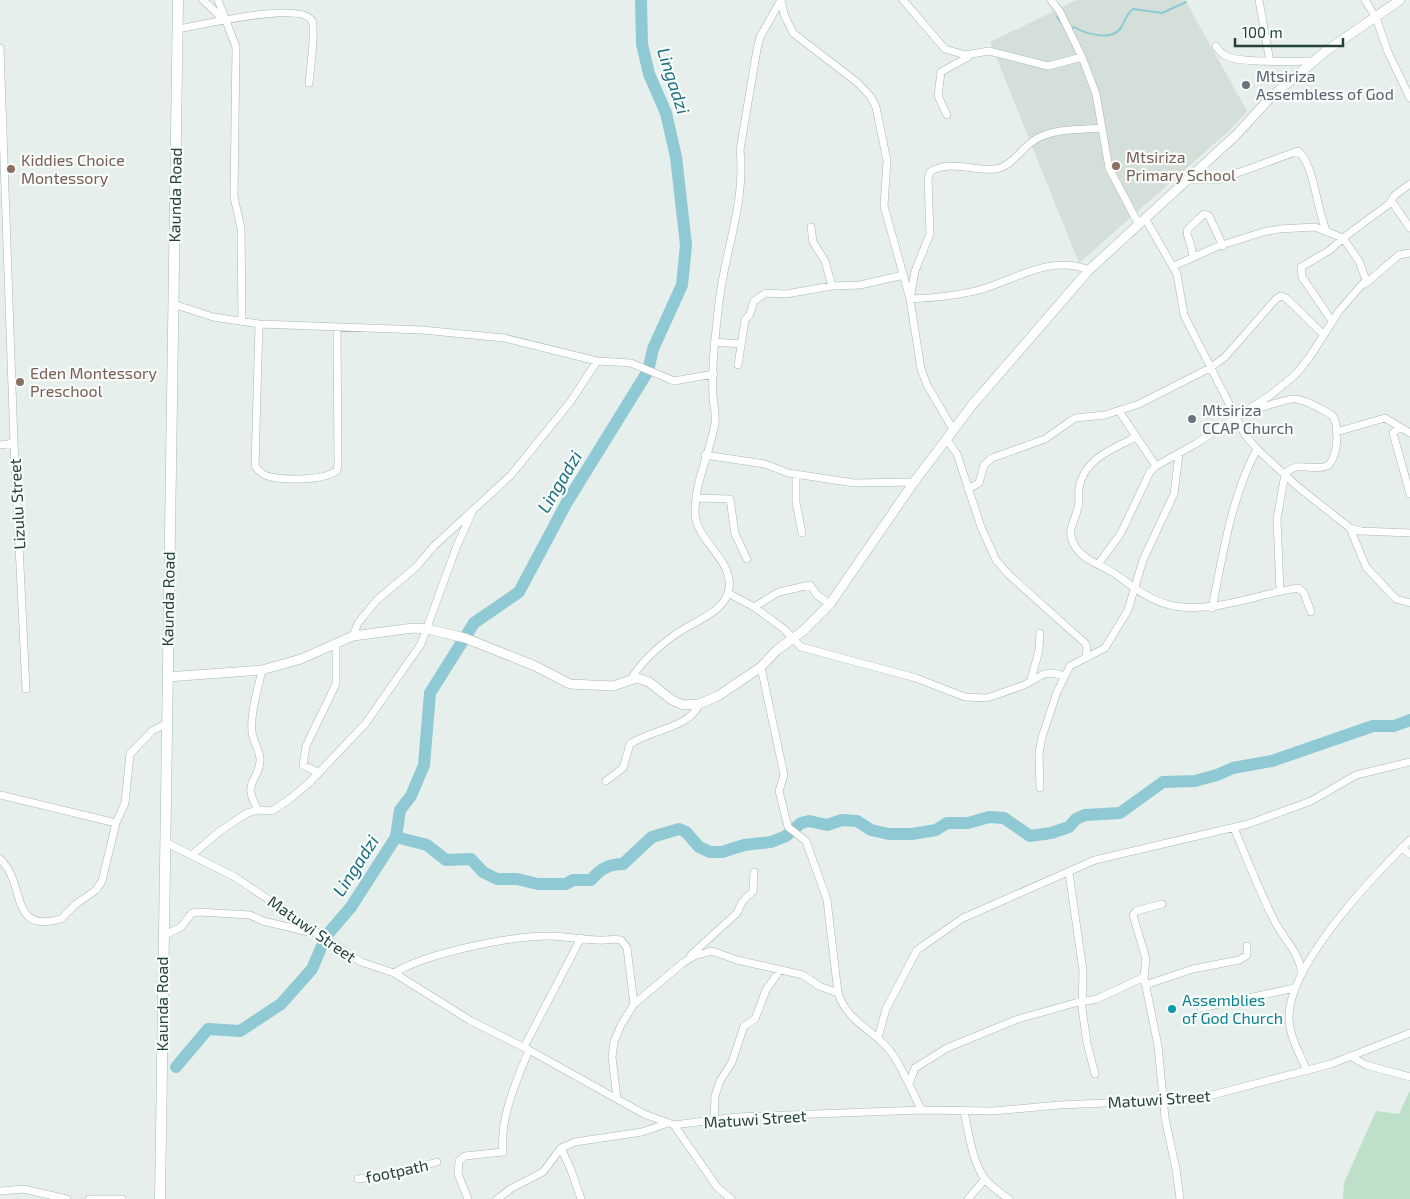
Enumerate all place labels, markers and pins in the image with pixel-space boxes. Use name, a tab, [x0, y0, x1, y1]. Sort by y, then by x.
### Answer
place label: Mtsiriza Assembless of God	[1256, 66, 1394, 103]
marker: Mtsiriza Assembless of God	[1240, 79, 1252, 91]
place label: Mtsiriza Primary School	[1126, 147, 1236, 184]
place label: Kiddies Choice Montessory	[21, 150, 125, 187]
marker: Mtsiriza Primary School	[1110, 160, 1122, 172]
marker: Kiddies Choice Montessory	[5, 163, 17, 175]
place label: Eden Montessory Preschool	[30, 363, 157, 400]
marker: Eden Montessory Preschool	[14, 376, 26, 388]
place label: Mtsiriza CCAP Church	[1202, 400, 1294, 437]
marker: Mtsiriza CCAP Church	[1186, 413, 1198, 425]
place label: Assemblies of God Church	[1182, 990, 1283, 1027]
marker: Assemblies of God Church	[1166, 1003, 1178, 1015]

